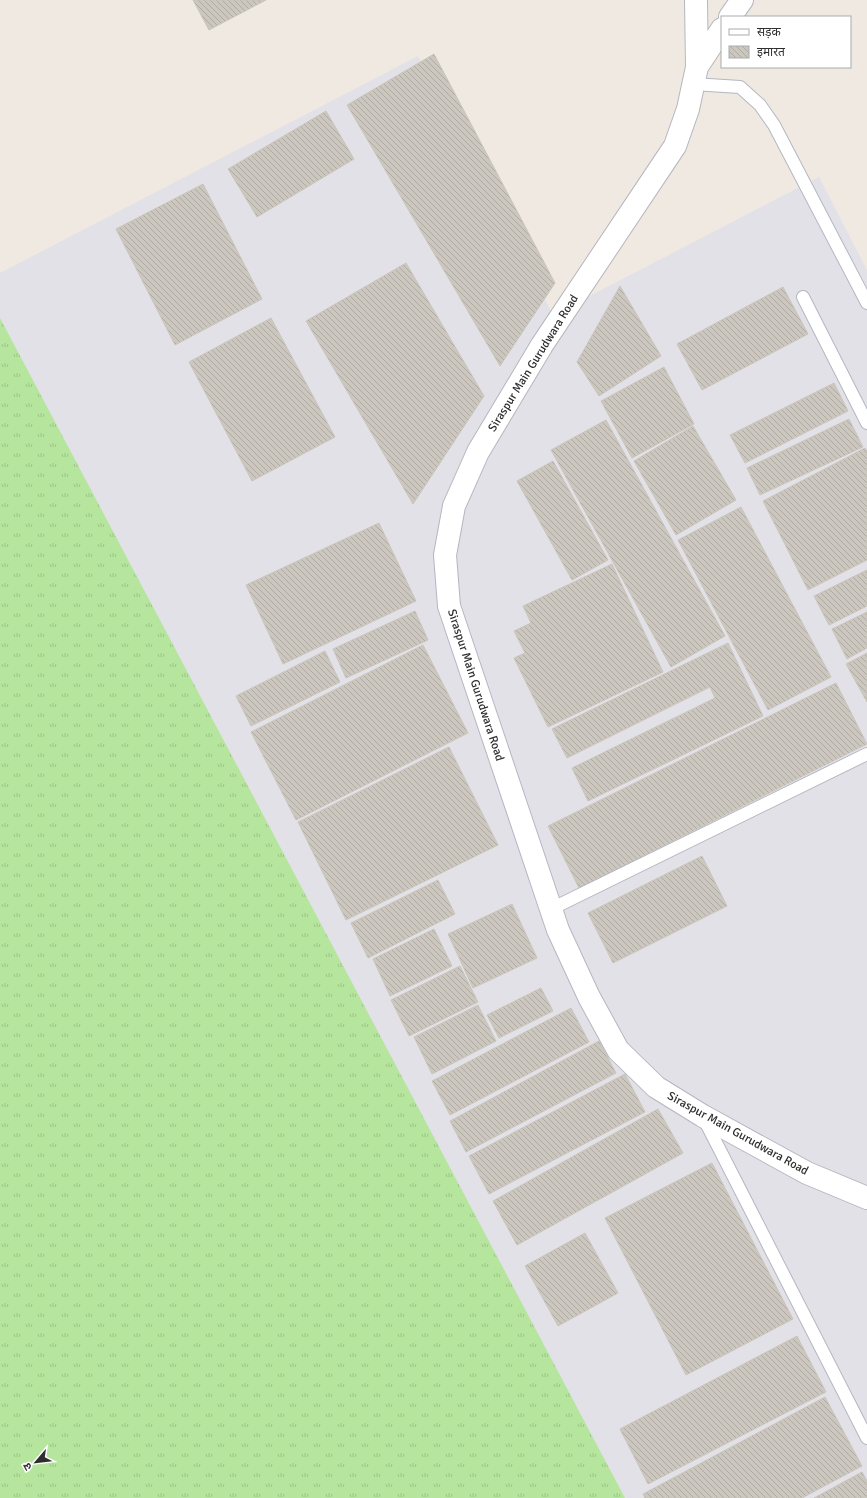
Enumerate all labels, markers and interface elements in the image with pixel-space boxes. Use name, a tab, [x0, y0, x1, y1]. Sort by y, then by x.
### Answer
legend	[721, 16, 851, 68]
text: सड़क	[757, 25, 782, 40]
text: इमारत	[757, 45, 786, 60]
street label: Siraspur Main Gurudwara Road	[485, 292, 582, 435]
street label: Siraspur Main Gurudwara Road	[444, 607, 507, 763]
street label: Siraspur Main Gurudwara Road	[665, 1088, 811, 1178]
north arrow	[16, 1442, 56, 1482]
text: उ	[20, 1460, 35, 1472]

